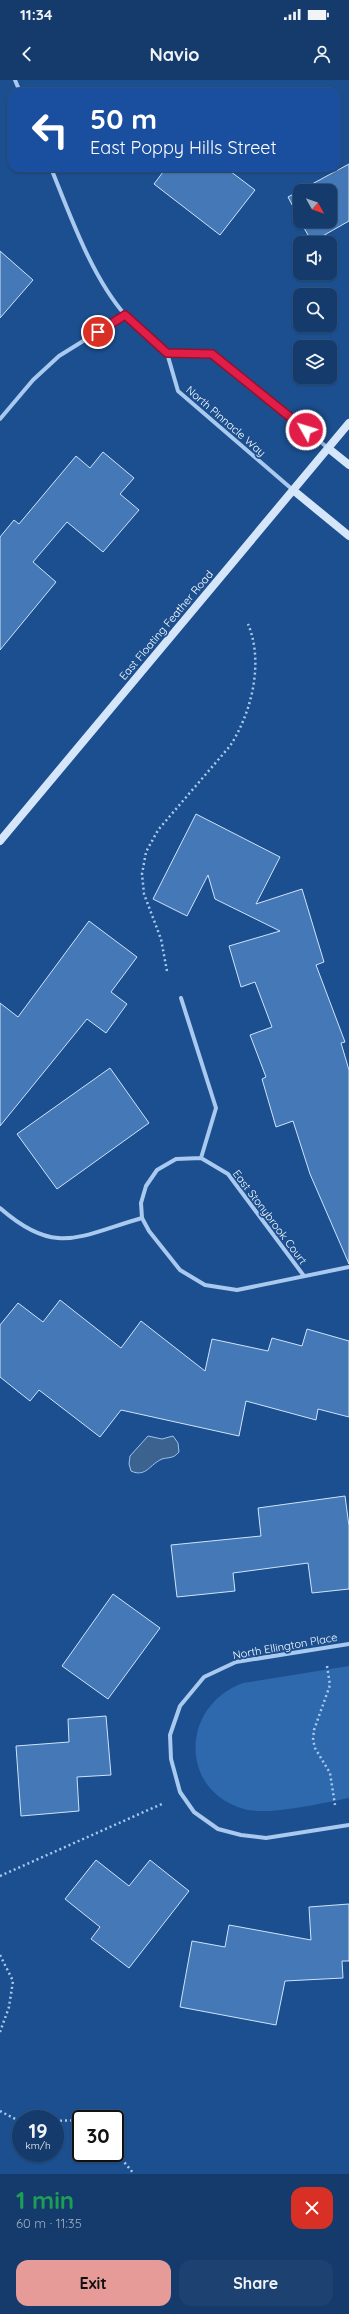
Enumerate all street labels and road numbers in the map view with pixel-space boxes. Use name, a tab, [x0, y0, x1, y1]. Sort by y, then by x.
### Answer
street label: North Pinnacle Way	[183, 383, 269, 459]
street label: East Floating Feather Road	[116, 567, 216, 683]
street label: East Stonybrook Court	[230, 1167, 310, 1267]
street label: North Ellington Place	[232, 1630, 338, 1662]

